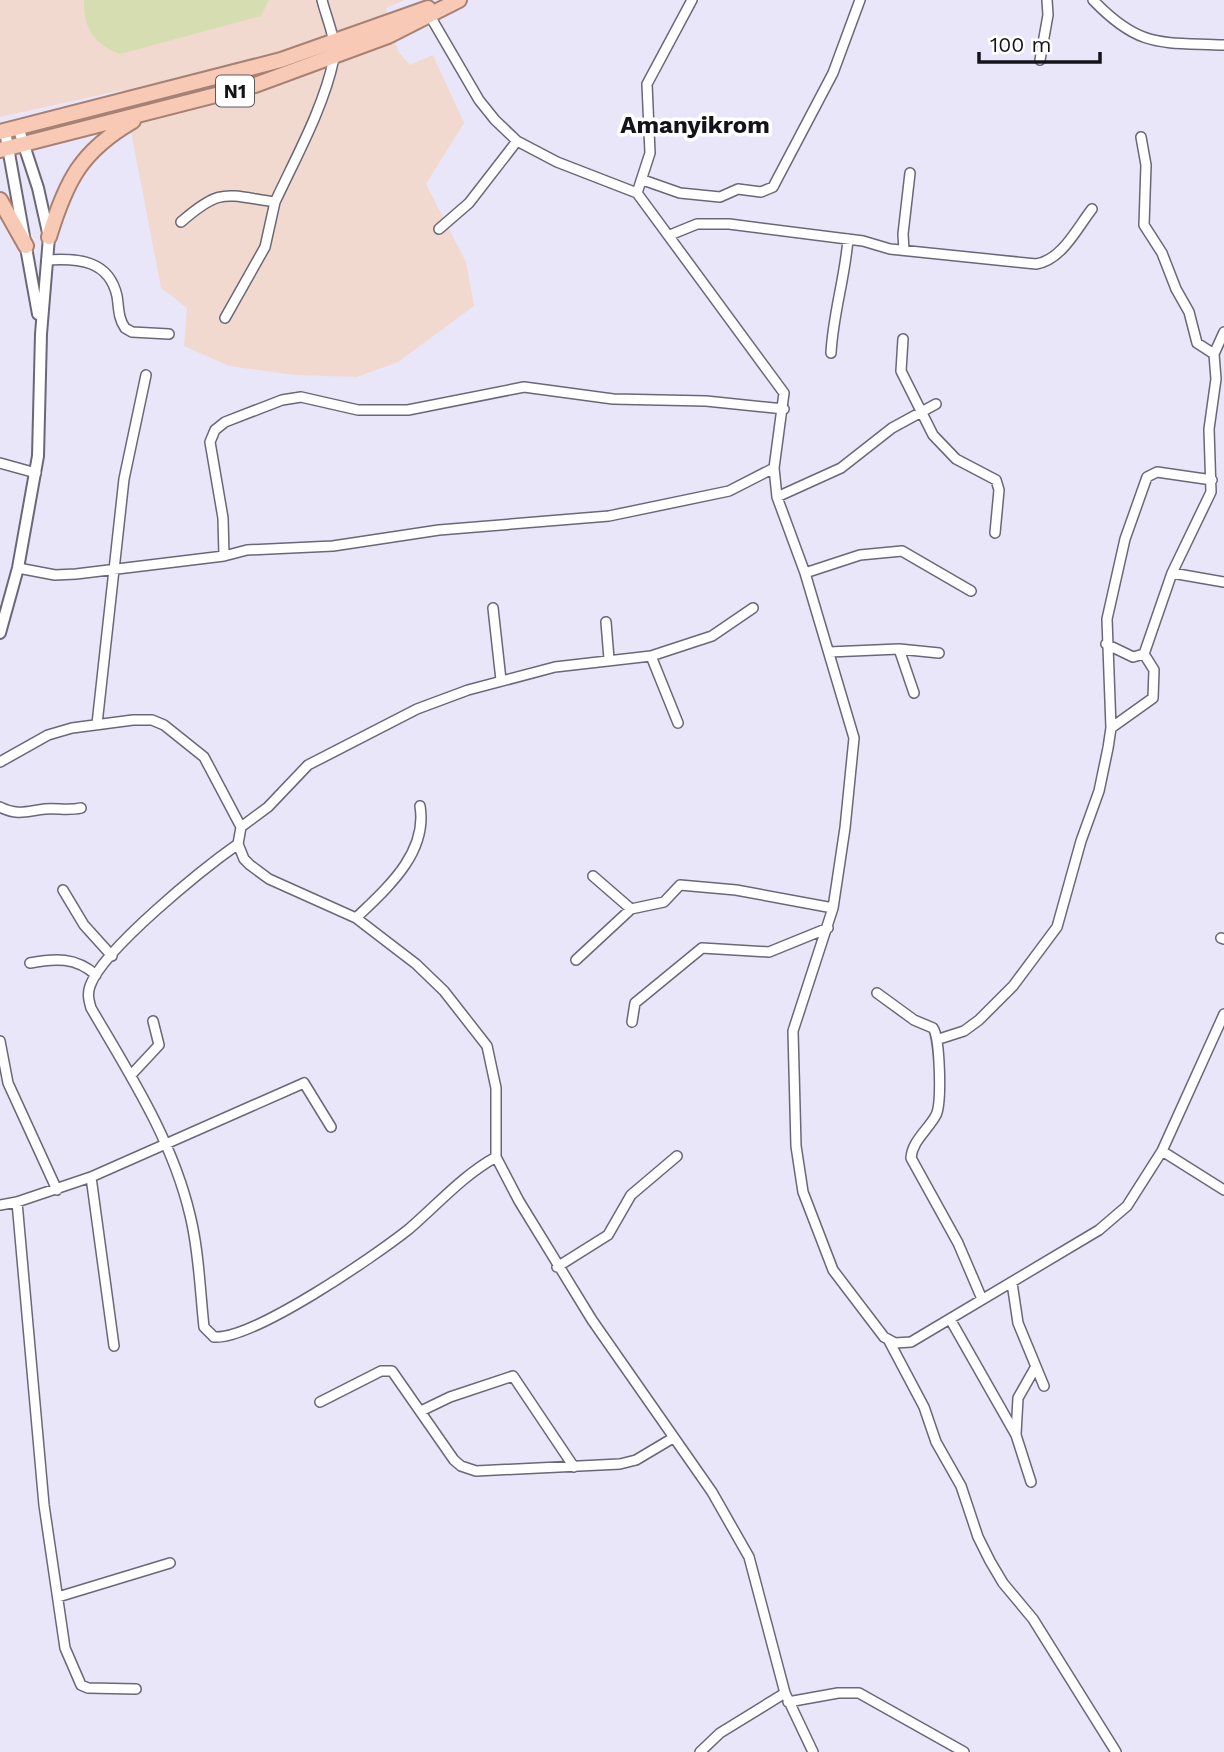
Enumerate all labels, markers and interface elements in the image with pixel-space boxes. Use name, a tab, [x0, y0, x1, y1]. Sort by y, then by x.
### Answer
scale bar	[979, 21, 1100, 65]
text: 100 m	[990, 32, 1052, 57]
road number: N1	[216, 76, 254, 106]
district label: Amanyikrom	[620, 111, 770, 139]

